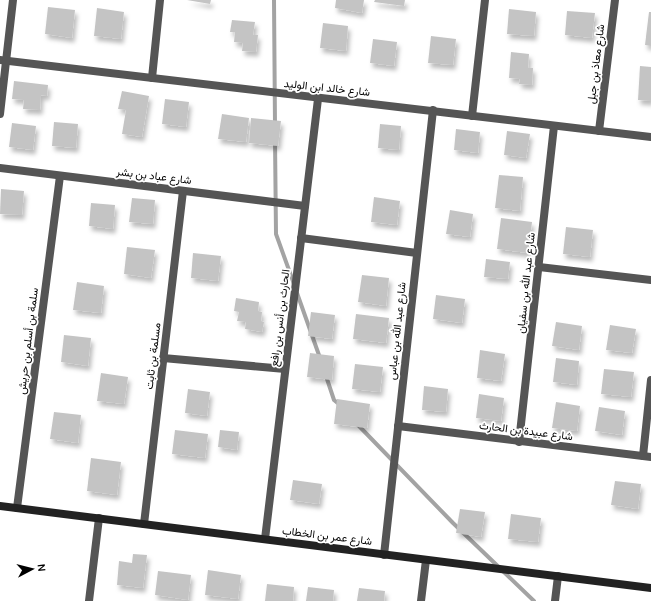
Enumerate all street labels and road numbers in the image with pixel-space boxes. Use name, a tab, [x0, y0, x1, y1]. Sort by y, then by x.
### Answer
street label: شارع معاذ بن جبل	[585, 23, 608, 105]
street label: شارع خالد ابن الوليد	[283, 77, 371, 100]
street label: شارع عباد بن بشر	[115, 165, 193, 188]
street label: شارع عبد الله بن سفيان	[514, 232, 539, 334]
street label: الحارث بن أنس بن رافع	[268, 269, 293, 368]
street label: شارع عبد الله بن عباس	[385, 281, 410, 381]
street label: سلمة بن أسلم بن حريش	[15, 287, 42, 395]
street label: مسلمة بن ثابت	[142, 322, 164, 390]
street label: شارع عبيدة بن الحارث	[478, 419, 574, 444]
street label: شارع عمر بن الخطاب	[281, 524, 373, 549]

